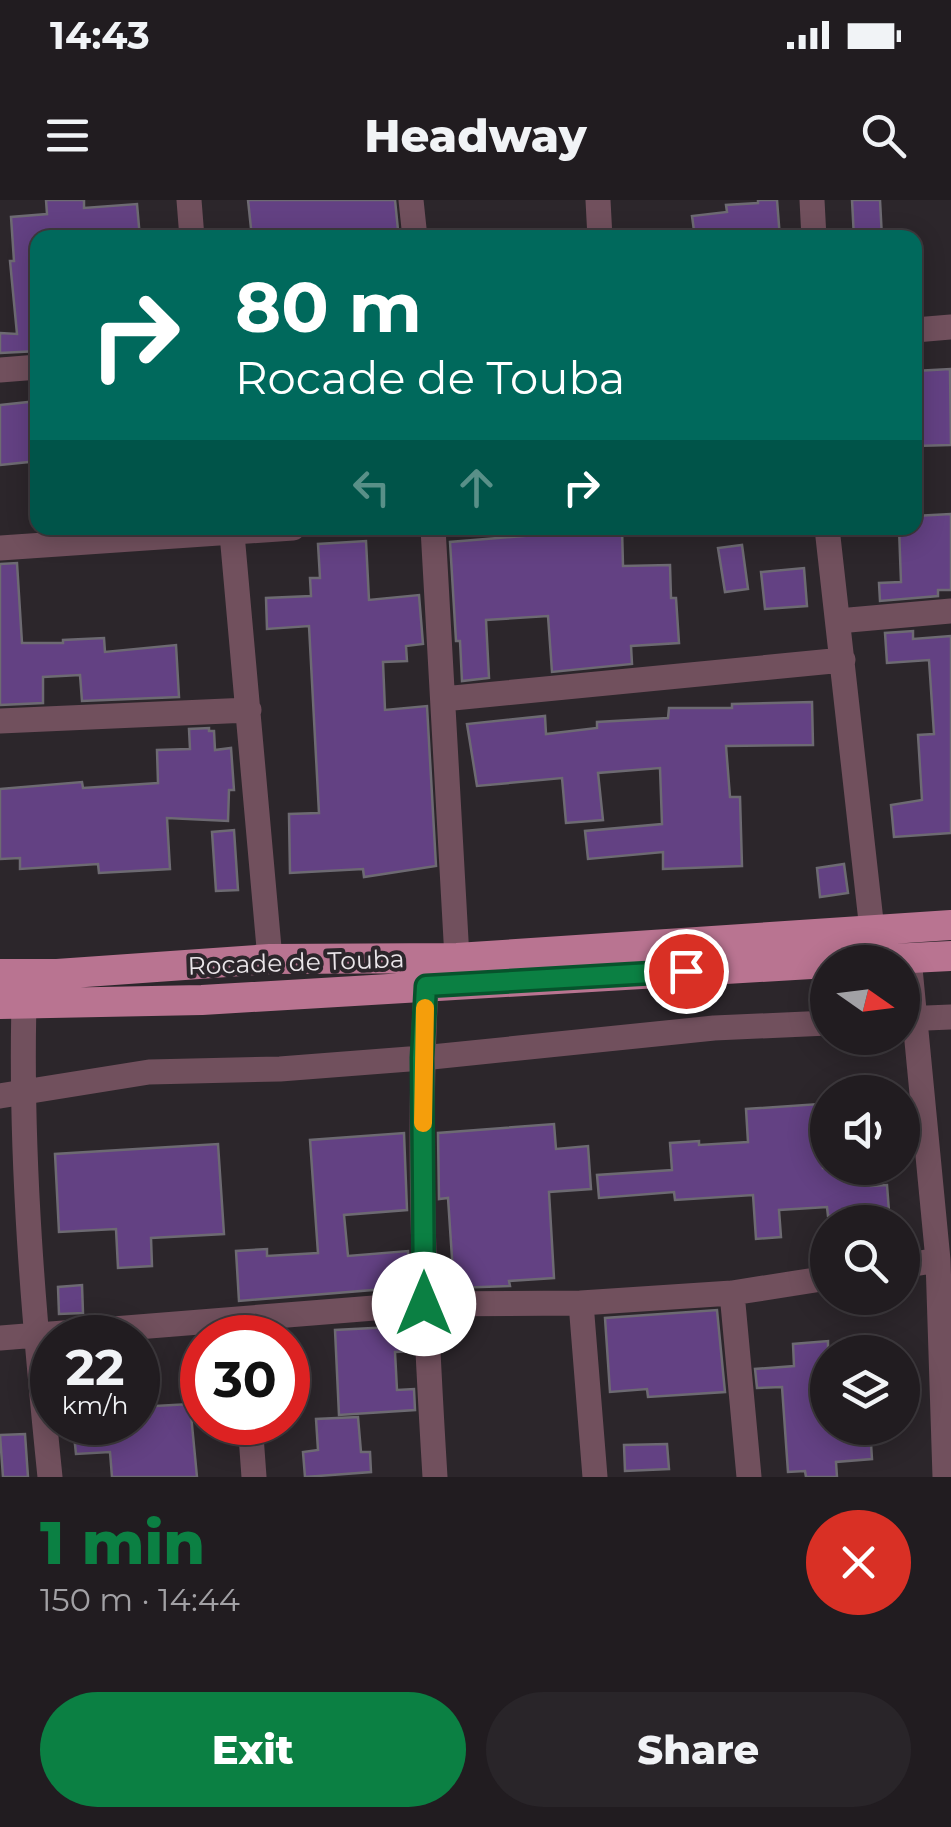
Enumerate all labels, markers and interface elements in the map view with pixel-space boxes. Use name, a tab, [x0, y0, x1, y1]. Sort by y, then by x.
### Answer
text: 14:43	[50, 12, 150, 59]
icon: menu	[40, 108, 95, 163]
text: Headway	[364, 108, 587, 163]
icon: search	[856, 108, 911, 163]
text: 80 m	[235, 264, 422, 350]
icon: right	[70, 270, 200, 400]
text: Rocade de Touba	[235, 350, 625, 405]
icon: left	[344, 460, 399, 515]
icon: ahead	[449, 460, 504, 515]
icon: right	[554, 460, 609, 515]
pin	[644, 929, 729, 1014]
street label: Rocade de Touba	[187, 943, 405, 981]
icon: arrive	[659, 944, 714, 999]
north arrow	[810, 945, 920, 1055]
map controls	[810, 945, 920, 1445]
button: sound	[810, 1075, 920, 1185]
button: search	[810, 1205, 920, 1315]
position arrow	[372, 1252, 476, 1356]
speed limit sign: 30	[180, 1315, 310, 1445]
button: layers	[810, 1335, 920, 1445]
text: 22	[66, 1337, 125, 1398]
text: km/h	[62, 1390, 128, 1420]
text: 1 min	[40, 1506, 205, 1579]
button: close	[806, 1510, 911, 1615]
text: 150 m · 14:44	[40, 1580, 240, 1619]
button: Exit	[40, 1692, 466, 1807]
button: Share	[486, 1692, 911, 1807]

